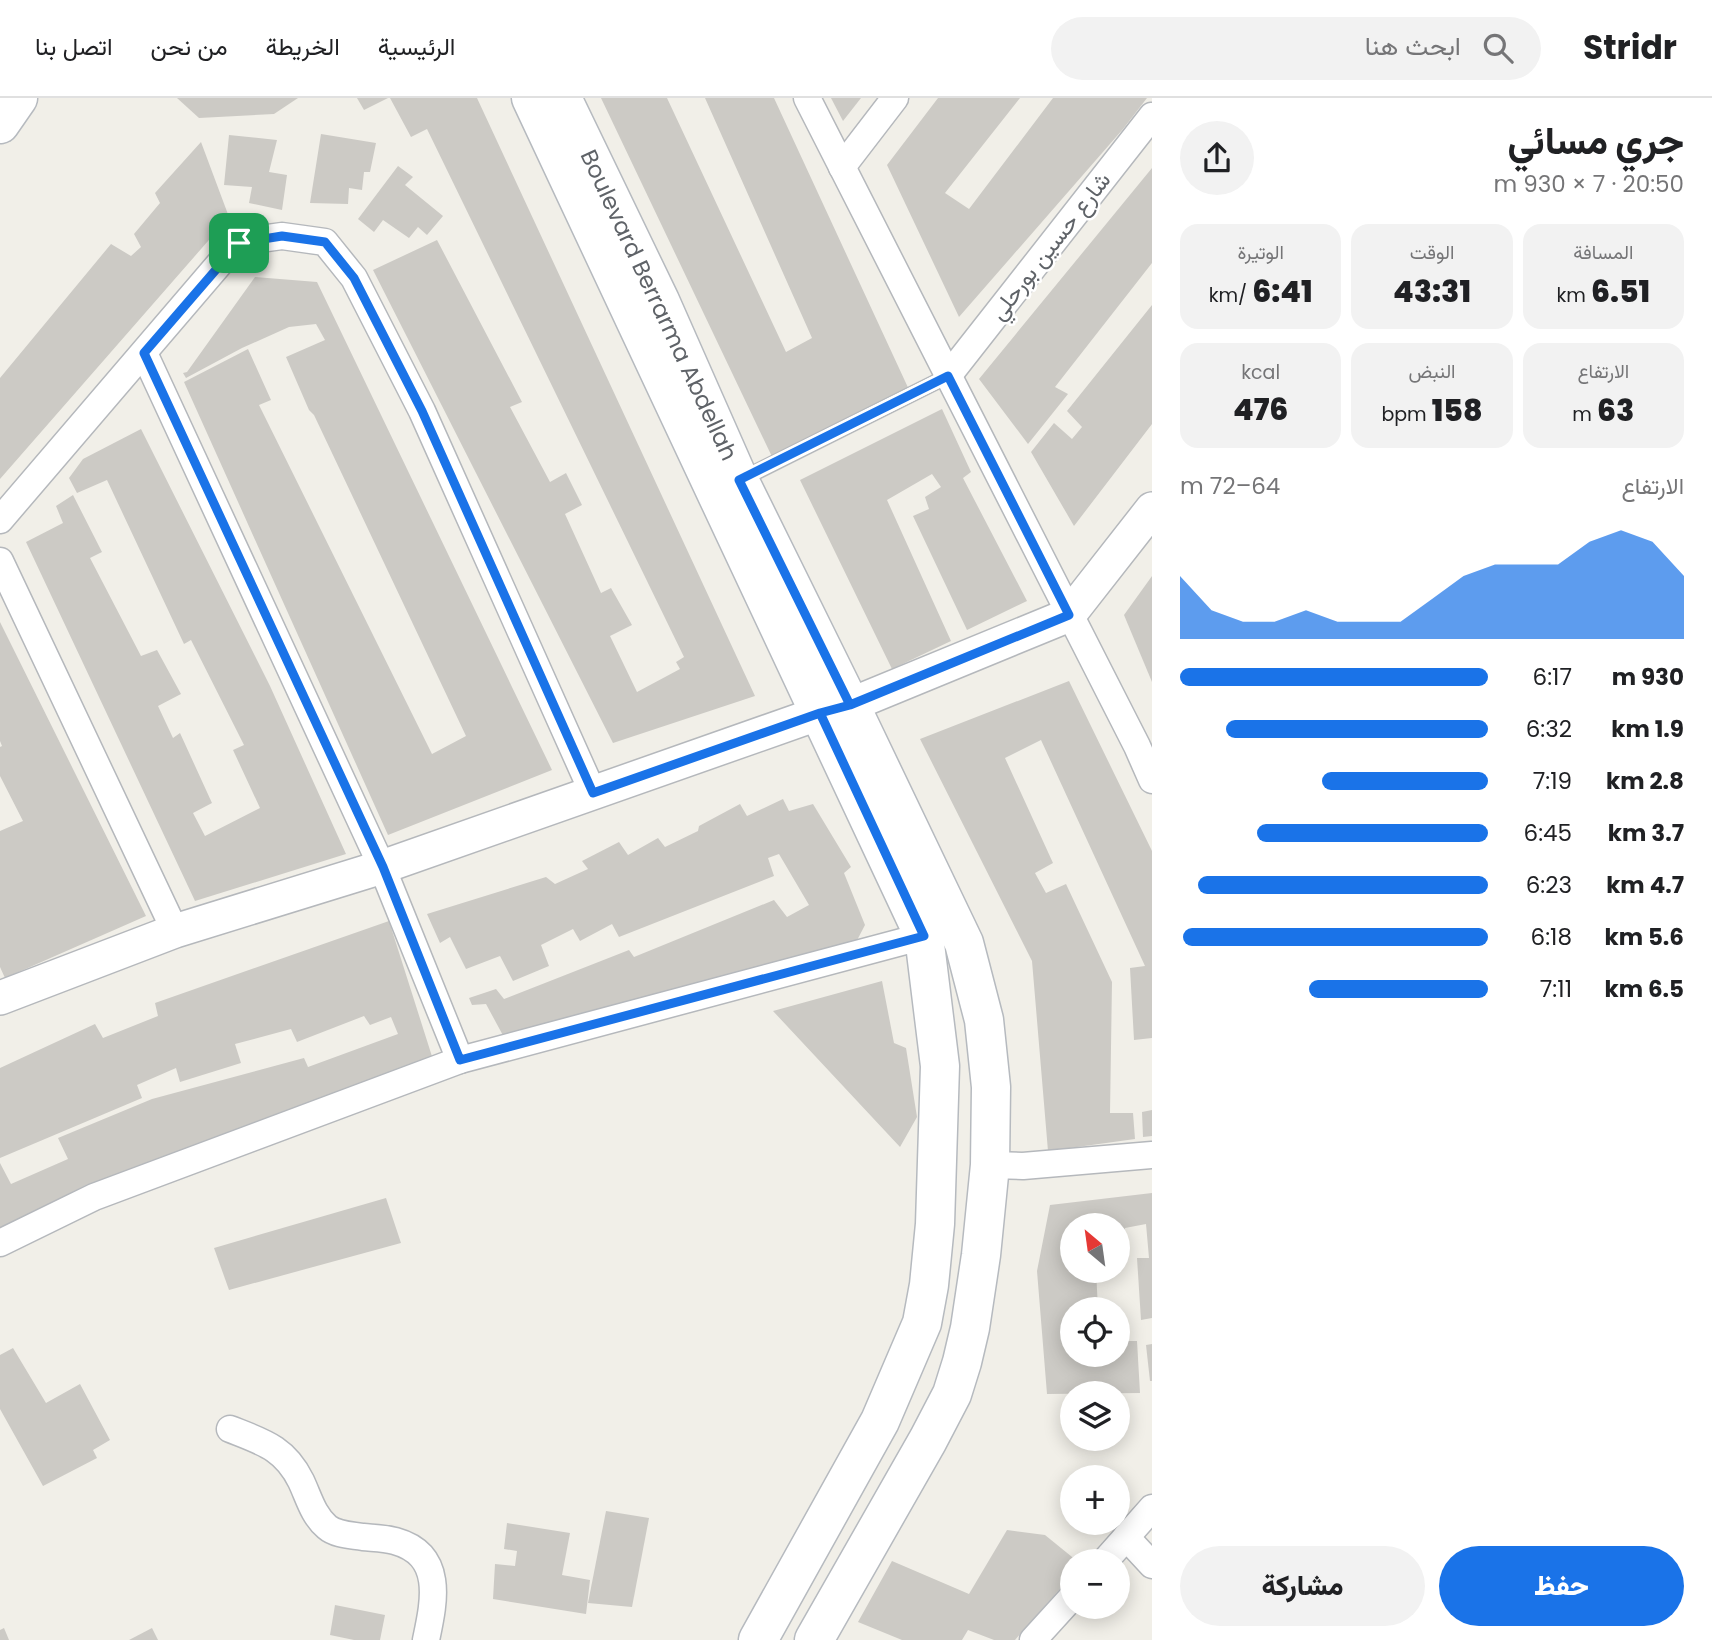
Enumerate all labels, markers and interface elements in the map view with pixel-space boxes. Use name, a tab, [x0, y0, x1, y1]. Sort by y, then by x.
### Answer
search box	[1051, 17, 1541, 80]
text: Stridr	[1583, 24, 1677, 71]
text: ابحث هنا	[1365, 28, 1461, 64]
icon: search	[1479, 29, 1517, 67]
text: اتصل بنا	[35, 30, 113, 63]
text: من نحن	[151, 30, 228, 63]
text: الخريطة	[266, 30, 340, 63]
text: الرئيسية	[378, 30, 455, 63]
text: جري مسائي	[1507, 114, 1684, 167]
button: share	[1180, 121, 1254, 195]
street label: Boulevard Berrarma Abdellah	[573, 144, 745, 466]
street label: شارع حسين بورحلي	[982, 165, 1120, 329]
text: 20:50 · 7 × 930 m	[1493, 168, 1684, 200]
pin	[209, 213, 269, 273]
icon: arrive	[220, 224, 258, 262]
text: الوتيرة	[1237, 239, 1284, 266]
text: الوقت	[1410, 239, 1454, 266]
text: المسافة	[1573, 239, 1634, 266]
text: 6:41	[1252, 270, 1313, 313]
text: 43:31	[1393, 270, 1471, 313]
text: 6.51	[1591, 270, 1650, 313]
text: /km	[1209, 282, 1252, 309]
text: km	[1556, 282, 1591, 309]
text: النبض	[1409, 358, 1456, 385]
text: الارتفاع	[1578, 358, 1629, 385]
text: kcal	[1241, 359, 1280, 386]
text: 476	[1233, 388, 1288, 431]
text: 158	[1432, 389, 1483, 432]
text: 63	[1597, 389, 1634, 432]
text: bpm	[1381, 401, 1432, 428]
text: m	[1572, 401, 1597, 428]
text: 64–72 m	[1180, 470, 1280, 502]
text: الارتفاع	[1622, 470, 1684, 502]
text: 6:17	[1533, 661, 1572, 693]
text: 930 m	[1612, 661, 1684, 693]
text: 6:32	[1526, 713, 1572, 745]
text: 1.9 km	[1611, 713, 1684, 745]
text: 7:19	[1533, 765, 1572, 797]
text: 2.8 km	[1606, 765, 1684, 797]
text: 6:45	[1524, 817, 1572, 849]
text: 3.7 km	[1608, 817, 1684, 849]
text: 6:23	[1526, 869, 1572, 901]
text: 4.7 km	[1606, 869, 1684, 901]
text: 6:18	[1531, 921, 1572, 953]
text: 5.6 km	[1604, 921, 1684, 953]
text: 7:11	[1540, 973, 1572, 1005]
text: 6.5 km	[1604, 973, 1684, 1005]
north arrow	[1060, 1213, 1130, 1283]
map controls	[1060, 1213, 1130, 1619]
button: locate	[1060, 1297, 1130, 1367]
button: layers	[1060, 1381, 1130, 1451]
button: +	[1060, 1465, 1130, 1535]
button: مشاركة	[1180, 1546, 1425, 1626]
button: حفظ	[1439, 1546, 1684, 1626]
button: −	[1060, 1549, 1130, 1619]

